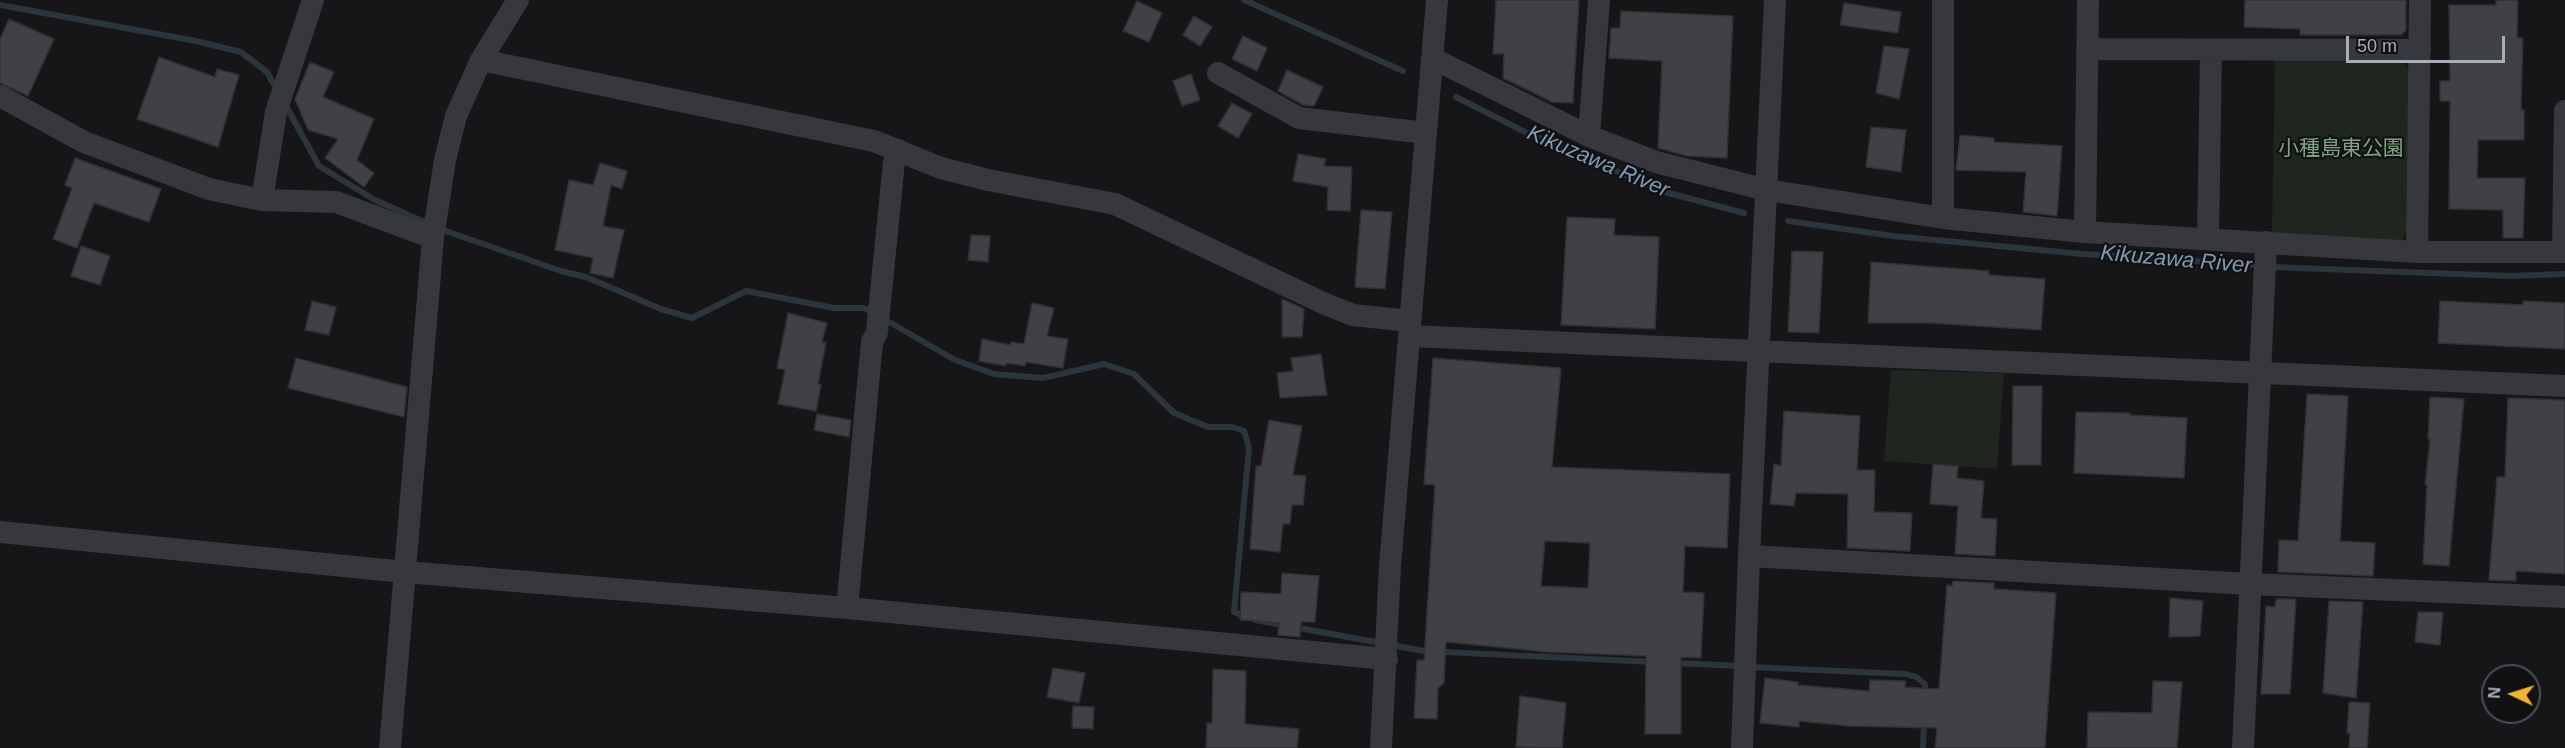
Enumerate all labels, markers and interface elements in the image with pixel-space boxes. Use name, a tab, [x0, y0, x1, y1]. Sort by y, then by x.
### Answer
scale bar	[2349, 24, 2508, 62]
text: 50 m	[2357, 36, 2397, 56]
water label: Kikuzawa River	[1523, 120, 1673, 204]
park label: 小種島東公園	[2278, 136, 2404, 162]
water label: Kikuzawa River	[2099, 240, 2253, 280]
north arrow	[2481, 664, 2541, 724]
text: N	[2486, 686, 2503, 699]

